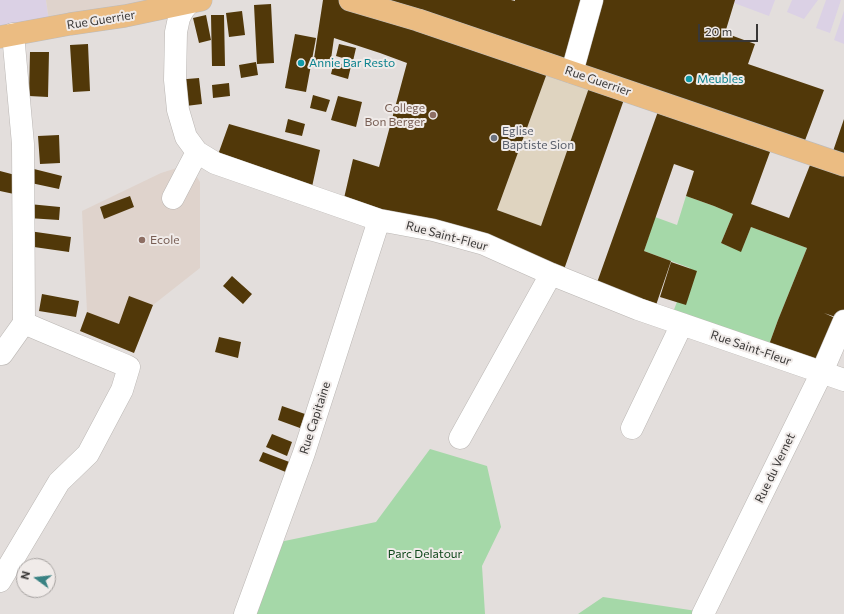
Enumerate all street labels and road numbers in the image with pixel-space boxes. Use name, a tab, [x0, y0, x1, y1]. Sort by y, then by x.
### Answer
street label: Rue Guerrier	[66, 7, 136, 33]
street label: Rue Guerrier	[563, 63, 633, 99]
street label: Rue Saint-Fleur	[404, 218, 490, 254]
street label: Rue Saint-Fleur	[709, 327, 793, 369]
street label: Rue Capitaine	[296, 380, 334, 456]
street label: Rue du Vernet	[752, 431, 798, 505]

